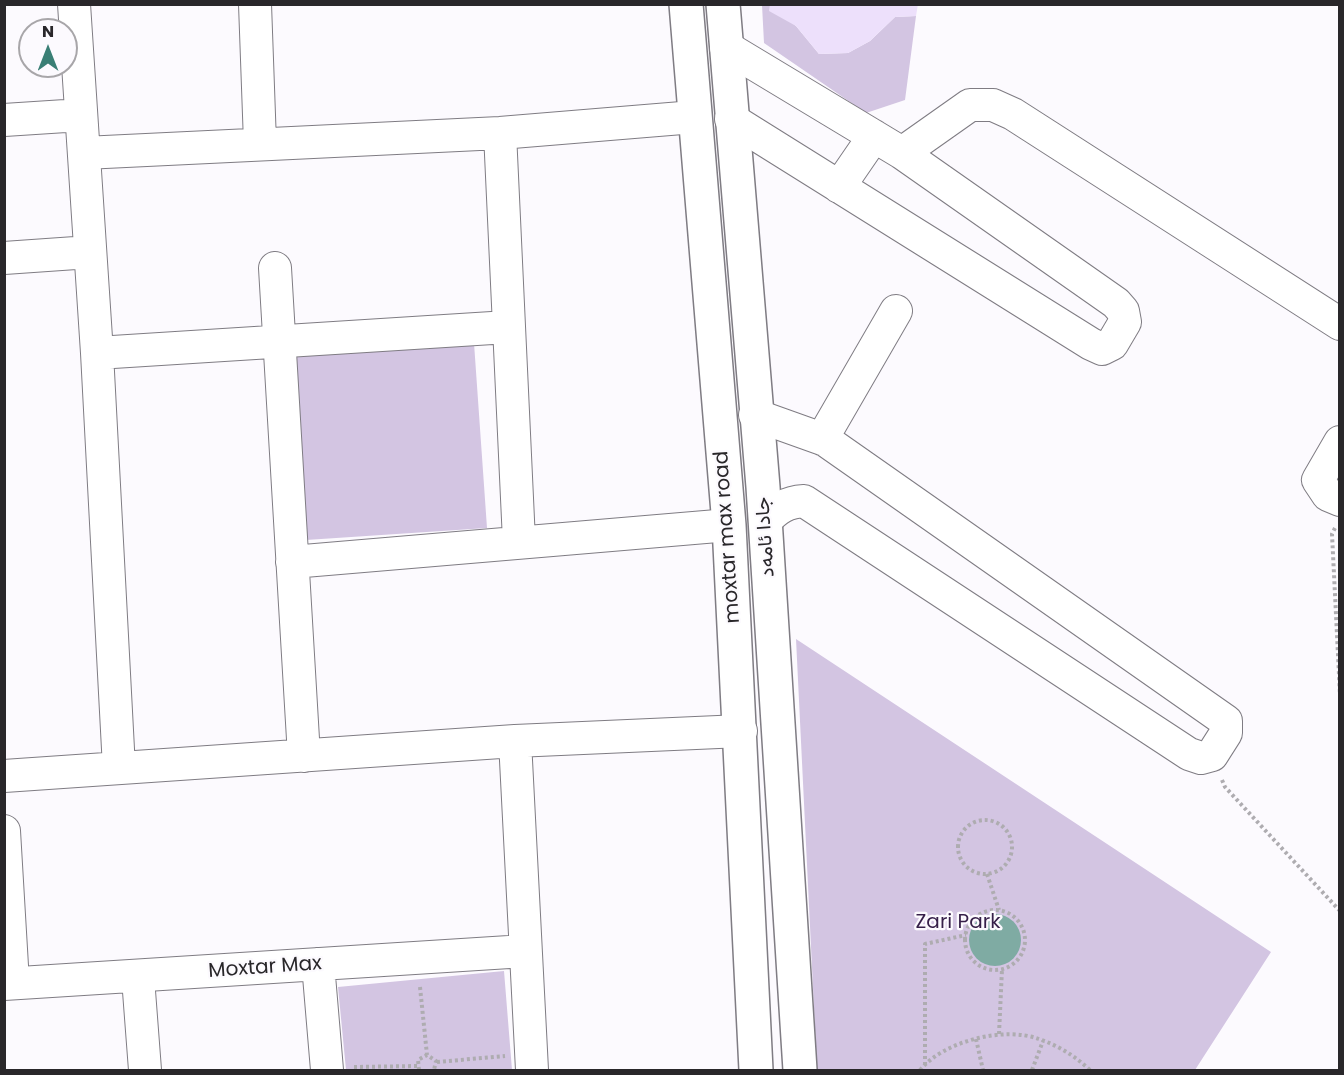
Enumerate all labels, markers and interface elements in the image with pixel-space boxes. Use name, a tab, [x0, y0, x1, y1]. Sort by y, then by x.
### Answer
north arrow	[18, 18, 78, 78]
text: N	[42, 20, 54, 43]
street label: moxtar max road	[710, 450, 746, 624]
street label: جادا ئامەد	[751, 496, 781, 578]
park label: Zari Park	[916, 911, 1000, 935]
street label: Moxtar Max	[208, 952, 322, 984]

